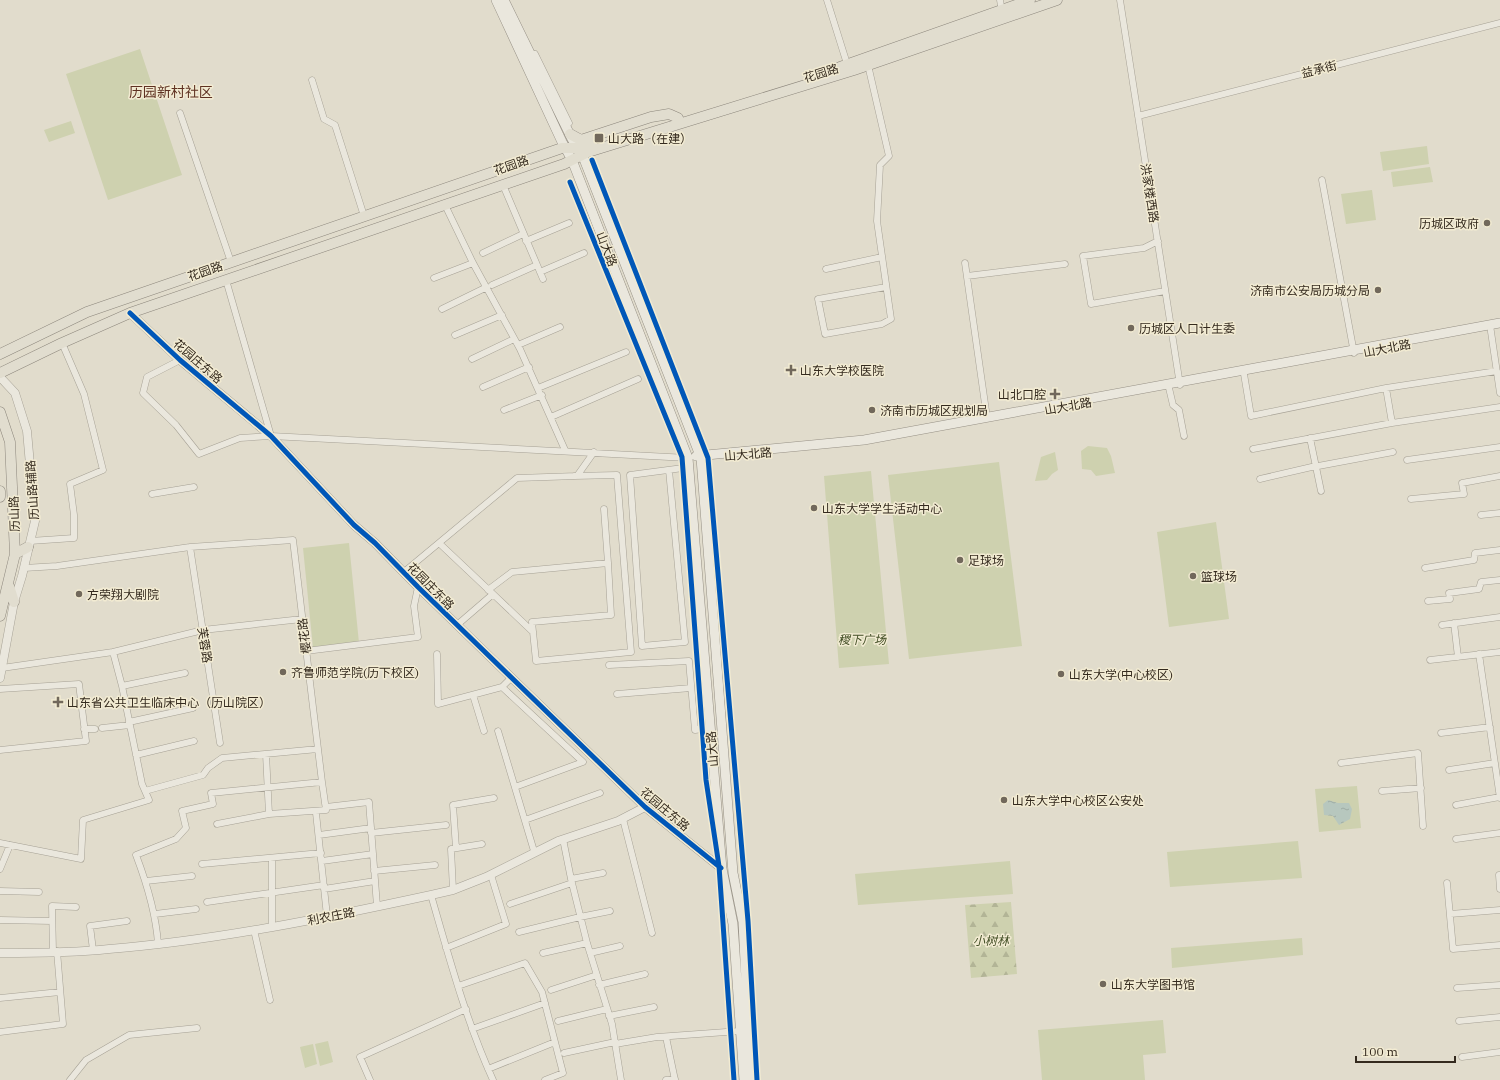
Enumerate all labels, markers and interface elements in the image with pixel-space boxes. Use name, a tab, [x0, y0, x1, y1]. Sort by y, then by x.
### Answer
street label: 益承街	[1300, 57, 1338, 81]
street label: 花园路	[802, 61, 840, 85]
district label: 历园新村社区	[129, 83, 213, 101]
place label: 山大路（在建）	[608, 131, 692, 146]
marker: 山大路（在建）	[593, 132, 605, 144]
street label: 花园路	[492, 152, 530, 178]
street label: 洪家楼西路	[1138, 162, 1162, 224]
place label: 历城区政府	[1419, 216, 1479, 231]
marker: 历城区政府	[1482, 218, 1492, 228]
street label: 山大路	[594, 230, 620, 268]
street label: 花园路	[186, 258, 224, 284]
place label: 济南市公安局历城分局	[1250, 283, 1370, 298]
marker: 济南市公安局历城分局	[1373, 285, 1383, 295]
place label: 历城区人口计生委	[1139, 321, 1235, 336]
marker: 历城区人口计生委	[1126, 323, 1136, 333]
street label: 花园庄东路	[170, 336, 226, 386]
street label: 山大北路	[1362, 336, 1412, 360]
place label: 山东大学校医院	[800, 363, 884, 378]
marker: 山东大学校医院	[785, 364, 797, 376]
place label: 山北口腔	[998, 387, 1046, 402]
marker: 山北口腔	[1049, 388, 1061, 400]
street label: 山大北路	[1043, 394, 1093, 418]
place label: 济南市历城区规划局	[880, 403, 988, 418]
marker: 济南市历城区规划局	[867, 405, 877, 415]
street label: 山大北路	[723, 444, 773, 464]
street label: 历山路辅路	[22, 460, 42, 520]
street label: 历山路	[6, 496, 22, 532]
place label: 山东大学学生活动中心	[822, 501, 942, 516]
marker: 山东大学学生活动中心	[809, 503, 819, 513]
place label: 足球场	[968, 553, 1004, 568]
marker: 足球场	[955, 555, 965, 565]
street label: 花园庄东路	[404, 559, 458, 613]
place label: 篮球场	[1201, 569, 1237, 584]
marker: 篮球场	[1188, 571, 1198, 581]
place label: 方荣翔大剧院	[87, 587, 159, 602]
marker: 方荣翔大剧院	[74, 589, 84, 599]
street label: 樱花路	[294, 617, 314, 655]
street label: 芙蓉路	[195, 626, 215, 664]
park label: 稷下广场	[838, 632, 887, 647]
place label: 齐鲁师范学院(历下校区)	[291, 665, 419, 680]
marker: 齐鲁师范学院(历下校区)	[278, 667, 288, 677]
place label: 山东大学(中心校区)	[1069, 667, 1173, 682]
marker: 山东大学(中心校区)	[1056, 669, 1066, 679]
place label: 山东省公共卫生临床中心（历山院区）	[67, 695, 271, 710]
marker: 山东省公共卫生临床中心（历山院区）	[52, 696, 64, 708]
street label: 山大路	[703, 730, 721, 768]
street label: 花园庄东路	[637, 784, 693, 834]
place label: 山东大学中心校区公安处	[1012, 793, 1144, 808]
marker: 山东大学中心校区公安处	[999, 795, 1009, 805]
street label: 利农庄路	[306, 904, 356, 928]
park label: 小树林	[973, 933, 1011, 948]
place label: 山东大学图书馆	[1111, 977, 1195, 992]
marker: 山东大学图书馆	[1098, 979, 1108, 989]
scale bar	[1356, 1038, 1455, 1064]
text: 100 m	[1362, 1044, 1398, 1059]

